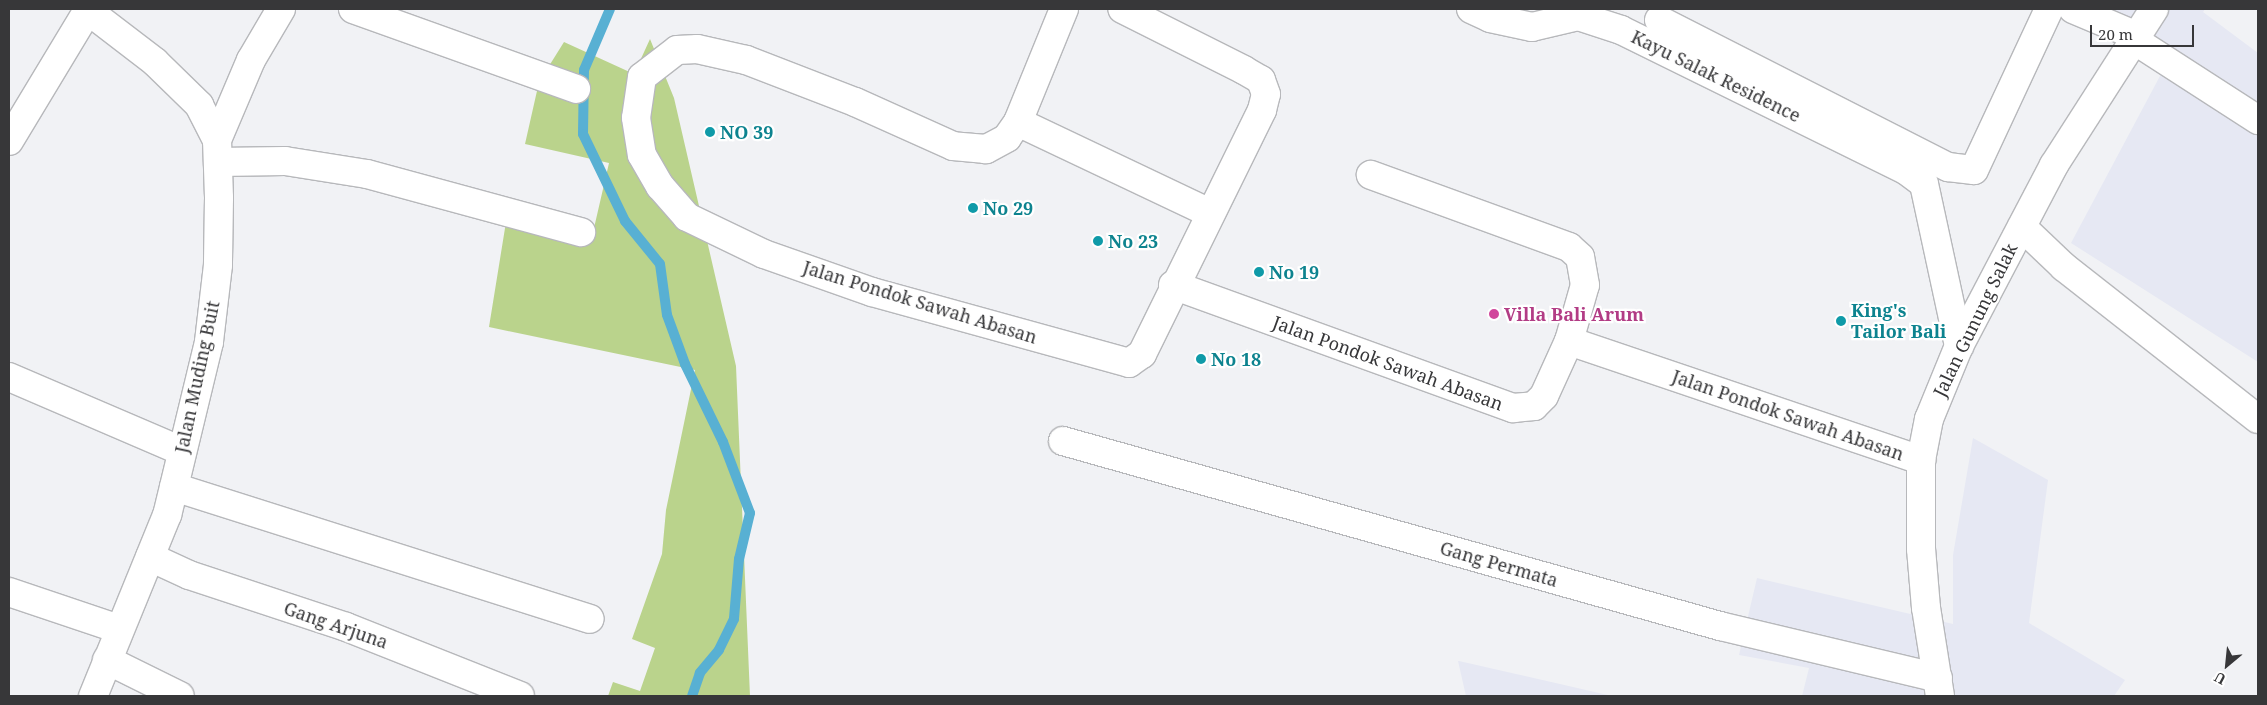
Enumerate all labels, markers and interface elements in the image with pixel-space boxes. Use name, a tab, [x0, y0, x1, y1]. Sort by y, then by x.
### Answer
scale bar	[2092, 15, 2196, 47]
text: 20 m	[2098, 24, 2133, 44]
street label: Kayu Salak Residence	[1628, 26, 1804, 126]
place label: NO 39	[720, 121, 773, 143]
marker: NO 39	[704, 126, 716, 138]
place label: No 29	[983, 197, 1033, 219]
marker: No 29	[967, 202, 979, 214]
place label: No 23	[1108, 230, 1158, 252]
marker: No 23	[1092, 235, 1104, 247]
street label: Jalan Gunung Salak	[1928, 240, 2022, 400]
street label: Jalan Pondok Sawah Abasan	[800, 256, 1040, 348]
place label: No 19	[1269, 261, 1319, 283]
marker: No 19	[1253, 266, 1265, 278]
street label: Jalan Muding Buit	[170, 299, 224, 455]
place label: King's Tailor Bali	[1851, 300, 1946, 342]
place label: Villa Bali Arum	[1504, 303, 1644, 325]
marker: Villa Bali Arum	[1488, 308, 1500, 320]
street label: Jalan Pondok Sawah Abasan	[1270, 311, 1506, 415]
marker: King's Tailor Bali	[1835, 315, 1847, 327]
place label: No 18	[1211, 348, 1261, 370]
marker: No 18	[1195, 353, 1207, 365]
street label: Jalan Pondok Sawah Abasan	[1669, 365, 1907, 465]
street label: Gang Permata	[1438, 537, 1560, 591]
street label: Gang Arjuna	[281, 597, 391, 653]
north arrow	[2202, 640, 2252, 690]
text: U	[2211, 668, 2229, 690]

